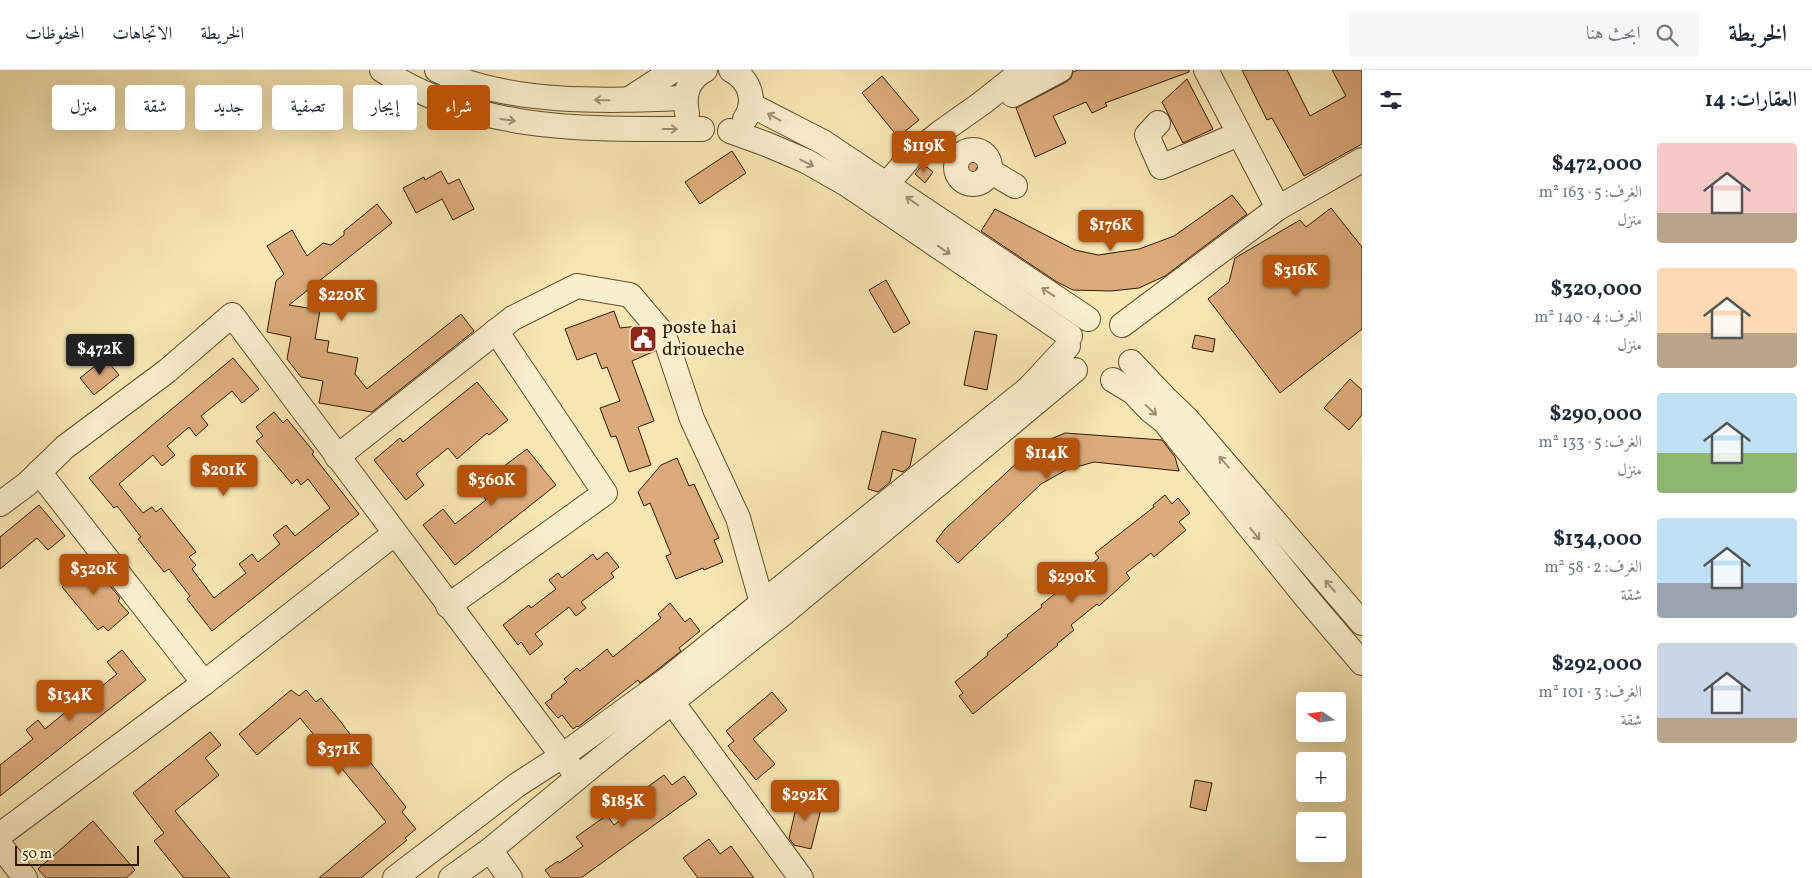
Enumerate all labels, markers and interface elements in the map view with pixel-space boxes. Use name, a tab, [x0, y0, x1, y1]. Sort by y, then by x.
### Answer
search box	[1349, 12, 1699, 57]
text: الخريطة	[1729, 18, 1787, 52]
text: ابحث هنا	[1586, 21, 1641, 47]
icon: search	[1653, 21, 1681, 49]
text: المحفوظات	[25, 22, 84, 47]
text: الاتجاهات	[112, 22, 172, 47]
text: الخريطة	[200, 22, 244, 47]
chip: منزل	[52, 85, 115, 130]
chip: شقة	[125, 85, 185, 130]
chip: جديد	[195, 85, 262, 130]
chip: تصفية	[272, 85, 343, 130]
chip: إيجار	[353, 85, 417, 130]
chip: شراء	[427, 85, 490, 130]
icon: filters	[1377, 86, 1405, 114]
text: العقارات: 14	[1705, 86, 1797, 115]
one-way arrow	[594, 95, 610, 104]
one-way arrow	[767, 112, 781, 122]
one-way arrow	[499, 115, 515, 125]
one-way arrow	[661, 124, 677, 134]
pin: $119K	[889, 131, 959, 173]
text: $119K	[903, 136, 945, 158]
text: $472,000	[1552, 150, 1642, 179]
one-way arrow	[800, 158, 815, 168]
icon: home	[1697, 163, 1757, 223]
text: الغرف: 5 · 163 m²	[1539, 182, 1642, 204]
one-way arrow	[906, 196, 920, 206]
pin: $176K	[1076, 210, 1146, 252]
text: منزل	[1617, 210, 1642, 232]
text: $176K	[1089, 215, 1133, 237]
one-way arrow	[937, 245, 951, 255]
pin: $316K	[1261, 254, 1331, 297]
text: $316K	[1274, 260, 1318, 282]
text: $320,000	[1551, 275, 1642, 304]
pin: $220K	[307, 280, 377, 322]
text: $220K	[319, 285, 365, 307]
one-way arrow	[1041, 287, 1055, 297]
icon: home	[1697, 288, 1757, 348]
text: الغرف: 4 · 140 m²	[1534, 307, 1642, 329]
place label: poste hai drioueche	[662, 315, 745, 363]
public building icon: poste hai drioueche	[628, 324, 658, 354]
pin: $472K	[65, 334, 135, 376]
text: منزل	[1617, 335, 1642, 357]
text: $472K	[77, 339, 123, 361]
text: $290,000	[1549, 400, 1642, 429]
one-way arrow	[1144, 404, 1157, 416]
icon: home	[1697, 413, 1757, 473]
text: الغرف: 5 · 133 m²	[1539, 432, 1642, 454]
pin: $114K	[1012, 438, 1082, 480]
text: $114K	[1025, 443, 1069, 465]
pin: $201K	[189, 454, 259, 497]
one-way arrow	[1219, 456, 1230, 469]
text: $201K	[201, 460, 247, 482]
text: منزل	[1617, 460, 1642, 482]
pin: $360K	[457, 464, 527, 507]
text: $360K	[468, 470, 516, 492]
text: $134,000	[1553, 525, 1642, 554]
one-way arrow	[1249, 527, 1260, 540]
icon: home	[1697, 538, 1757, 598]
pin: $320K	[59, 554, 129, 596]
text: الغرف: 2 · 58 m²	[1544, 557, 1642, 579]
text: $320K	[71, 559, 117, 581]
pin: $290K	[1037, 562, 1107, 604]
text: $290K	[1048, 567, 1096, 589]
one-way arrow	[1325, 579, 1336, 592]
text: شقة	[1621, 585, 1642, 607]
text: $292,000	[1552, 650, 1642, 679]
icon: home	[1697, 663, 1757, 723]
pin: $134K	[35, 680, 105, 722]
text: الغرف: 3 · 101 m²	[1539, 682, 1642, 704]
text: $134K	[48, 685, 92, 707]
north arrow	[1296, 692, 1346, 742]
map controls	[1296, 692, 1346, 862]
text: شقة	[1621, 710, 1642, 732]
pin: $371K	[304, 734, 374, 776]
text: $371K	[318, 739, 360, 761]
button: +	[1296, 752, 1346, 802]
pin: $292K	[770, 780, 840, 822]
text: $292K	[782, 785, 828, 807]
pin: $185K	[588, 786, 658, 828]
text: $185K	[601, 791, 645, 813]
button: −	[1296, 812, 1346, 862]
scale bar	[15, 843, 139, 866]
text: 50 m	[22, 845, 52, 864]

